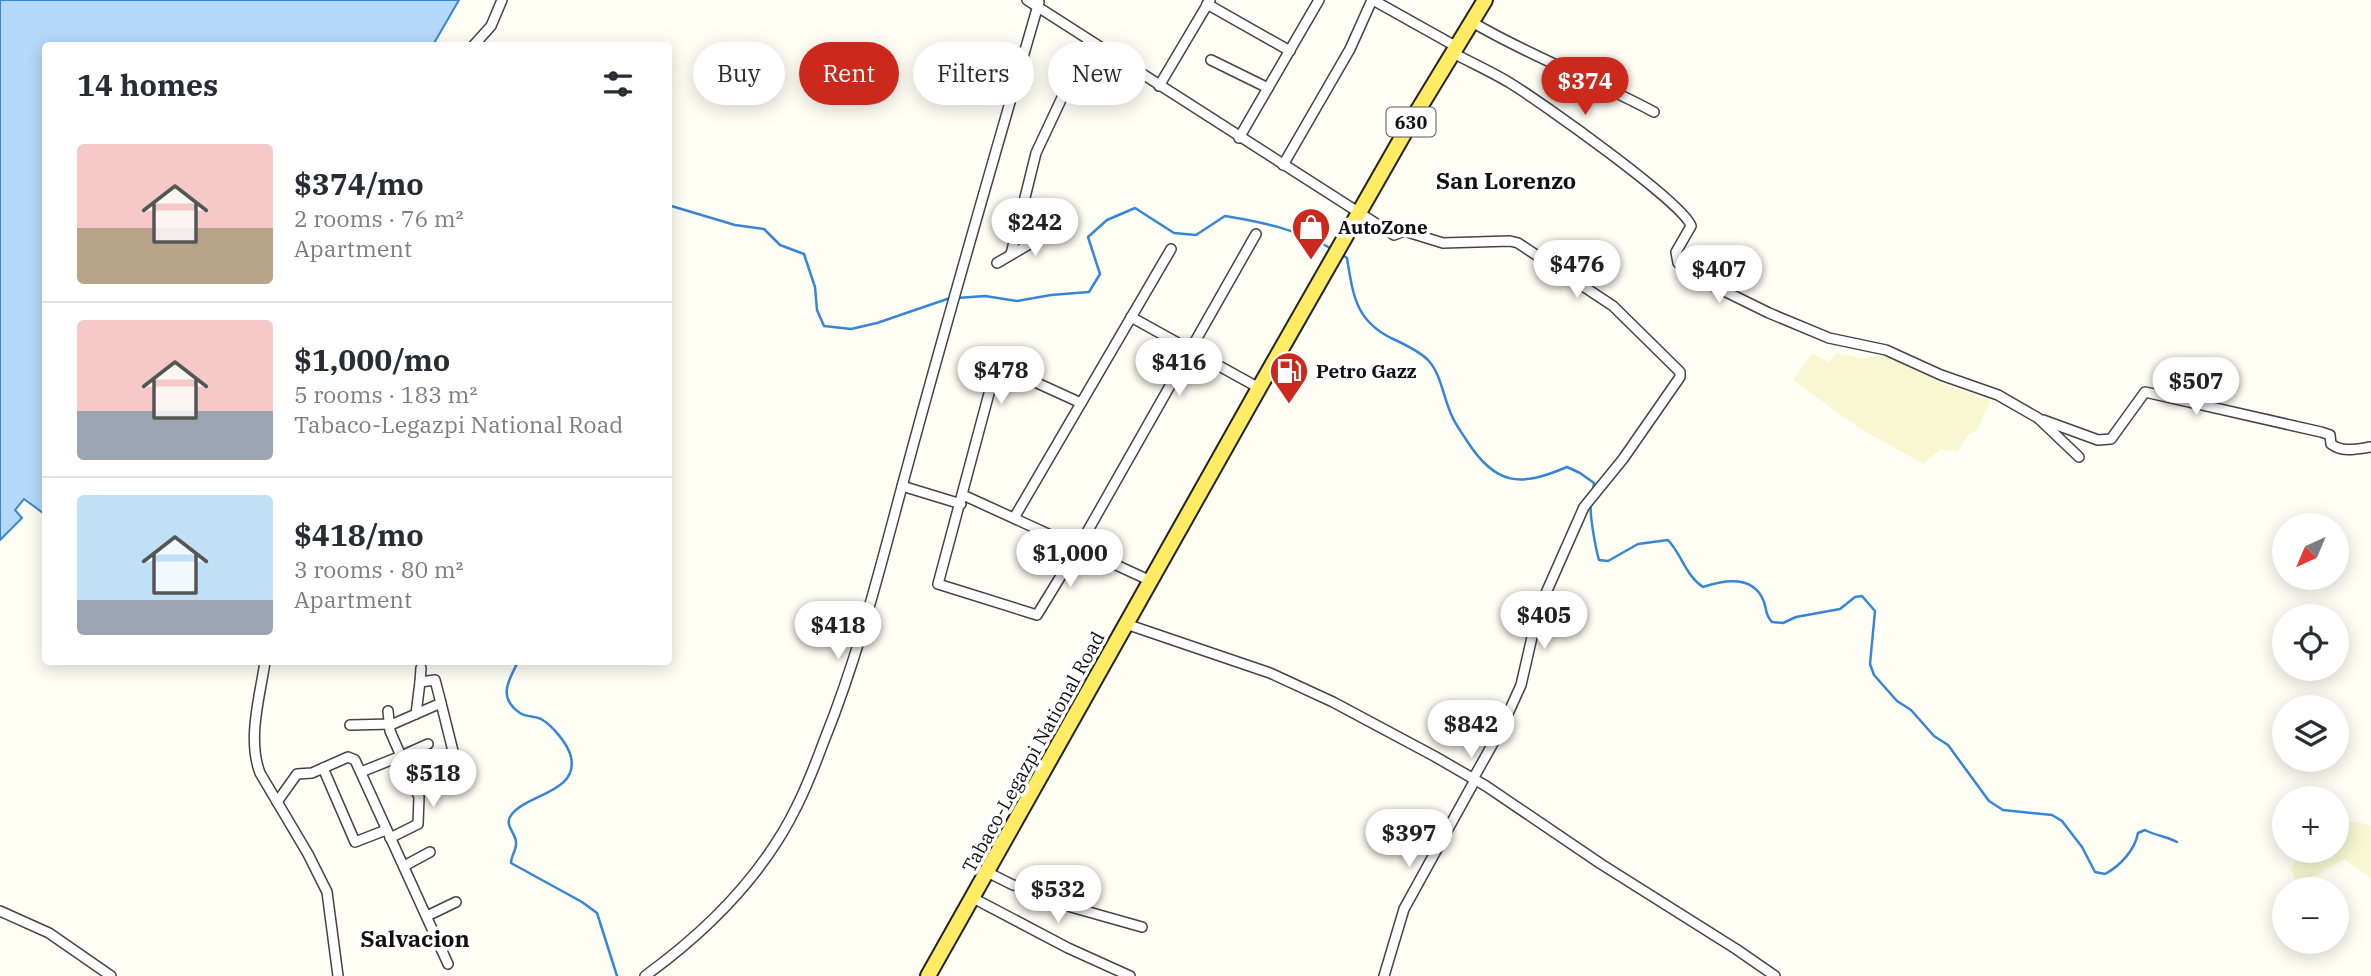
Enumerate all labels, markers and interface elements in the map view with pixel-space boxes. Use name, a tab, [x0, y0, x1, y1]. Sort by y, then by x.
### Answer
chip: Buy	[693, 42, 785, 105]
chip: Rent	[799, 42, 899, 105]
chip: Filters	[913, 42, 1034, 105]
chip: New	[1048, 42, 1146, 105]
pin: $374	[1544, 58, 1626, 117]
text: 14 homes	[77, 65, 218, 104]
icon: filters	[599, 65, 637, 103]
text: $374	[1557, 65, 1613, 95]
road number: 630	[1386, 107, 1436, 136]
text: $374/mo	[294, 164, 424, 203]
district label: San Lorenzo	[1436, 165, 1576, 195]
icon: home	[133, 172, 217, 256]
pin: $242	[994, 198, 1076, 258]
text: 2 rooms · 76 m²	[294, 203, 464, 233]
text: $242	[1007, 206, 1063, 236]
shop icon: AutoZone	[1290, 206, 1332, 261]
place label: AutoZone	[1338, 215, 1428, 239]
text: Apartment	[294, 233, 412, 263]
pin: $476	[1536, 240, 1618, 300]
pin: $407	[1678, 246, 1760, 305]
text: $476	[1549, 248, 1605, 278]
text: $407	[1691, 253, 1747, 283]
pin: $416	[1138, 338, 1220, 398]
text: $1,000/mo	[294, 340, 450, 379]
pin: $478	[960, 346, 1042, 406]
text: $416	[1151, 346, 1207, 376]
icon: home	[133, 348, 217, 432]
fuel station icon: Petro Gazz	[1268, 350, 1310, 405]
text: $478	[973, 354, 1029, 384]
pin: $507	[2155, 358, 2237, 417]
place label: Petro Gazz	[1316, 359, 1417, 383]
text: $507	[2168, 365, 2224, 395]
text: 5 rooms · 183 m²	[294, 379, 477, 409]
text: Tabaco-Legazpi National Road	[294, 409, 623, 439]
north arrow	[2272, 513, 2348, 590]
map controls	[2272, 513, 2349, 954]
text: $418/mo	[294, 515, 424, 554]
icon: home	[133, 523, 217, 607]
pin: $1,000	[1013, 530, 1127, 589]
text: $1,000	[1032, 537, 1108, 567]
text: 3 rooms · 80 m²	[294, 554, 464, 584]
text: Apartment	[294, 584, 412, 614]
pin: $405	[1503, 592, 1585, 651]
text: $405	[1516, 599, 1572, 629]
pin: $418	[797, 602, 879, 661]
button: locate	[2272, 604, 2349, 681]
text: $418	[810, 609, 866, 639]
street label: Tabaco-Legazpi National Road	[957, 627, 1109, 877]
button: layers	[2272, 695, 2349, 772]
pin: $842	[1430, 700, 1512, 760]
text: $842	[1443, 708, 1499, 738]
pin: $518	[392, 750, 474, 809]
text: $518	[405, 757, 461, 787]
button: +	[2272, 786, 2349, 863]
pin: $397	[1368, 810, 1450, 869]
text: $397	[1381, 817, 1437, 847]
pin: $532	[1017, 866, 1099, 925]
text: $532	[1030, 873, 1086, 903]
button: −	[2272, 877, 2349, 954]
district label: Salvacion	[360, 923, 470, 953]

